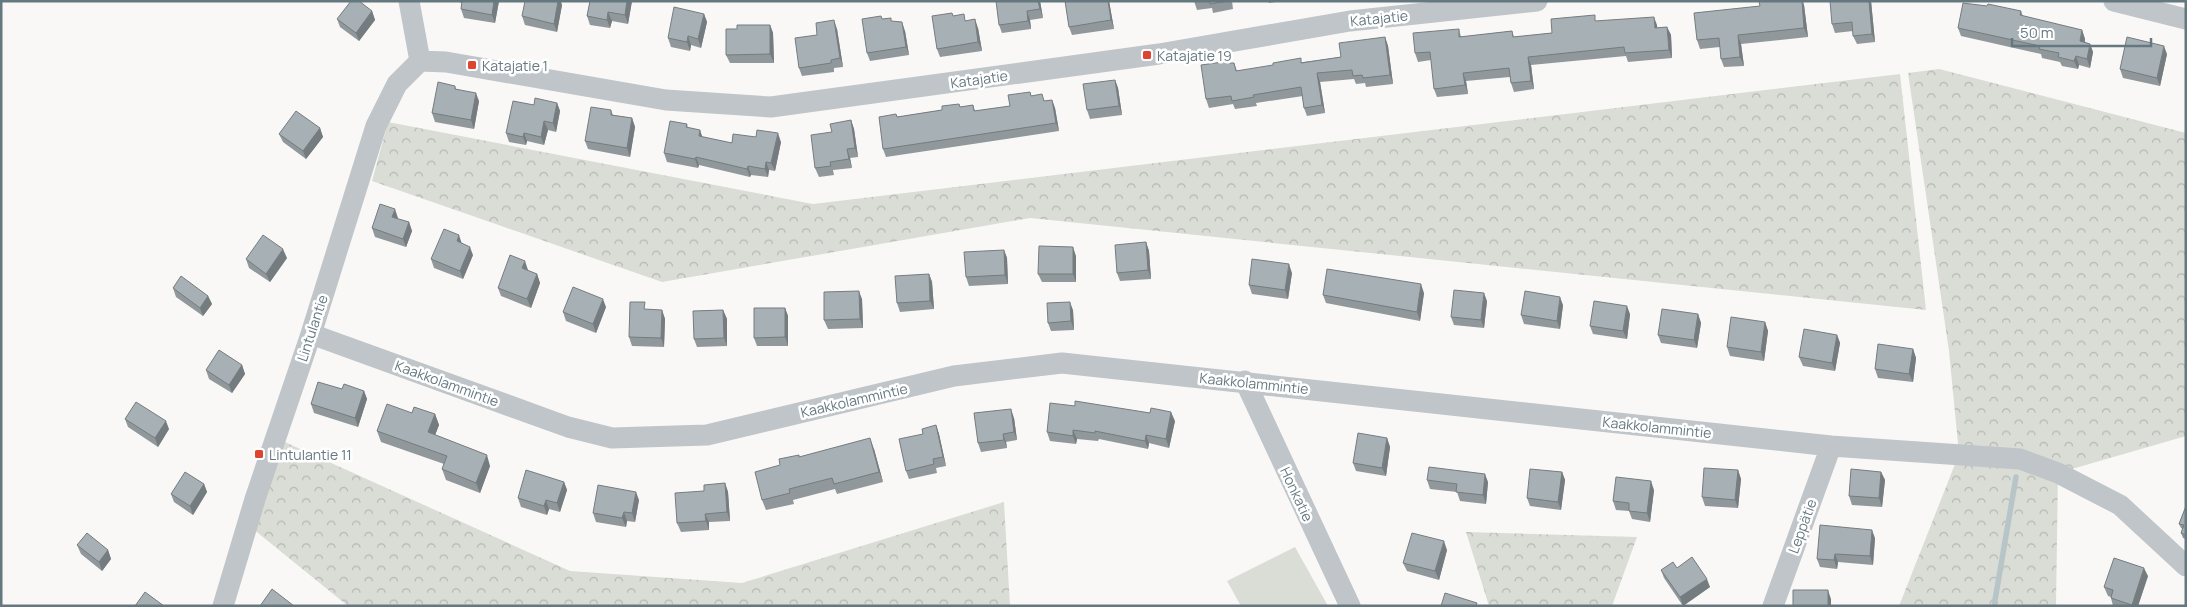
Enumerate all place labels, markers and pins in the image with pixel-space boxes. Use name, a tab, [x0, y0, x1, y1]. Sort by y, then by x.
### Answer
place label: Katajatie 19	[1157, 46, 1232, 65]
marker: Katajatie 19	[1141, 49, 1153, 61]
place label: Katajatie 1	[482, 56, 548, 75]
marker: Katajatie 1	[466, 59, 478, 71]
place label: Lintulantie 11	[269, 445, 352, 464]
marker: Lintulantie 11	[253, 448, 265, 460]

